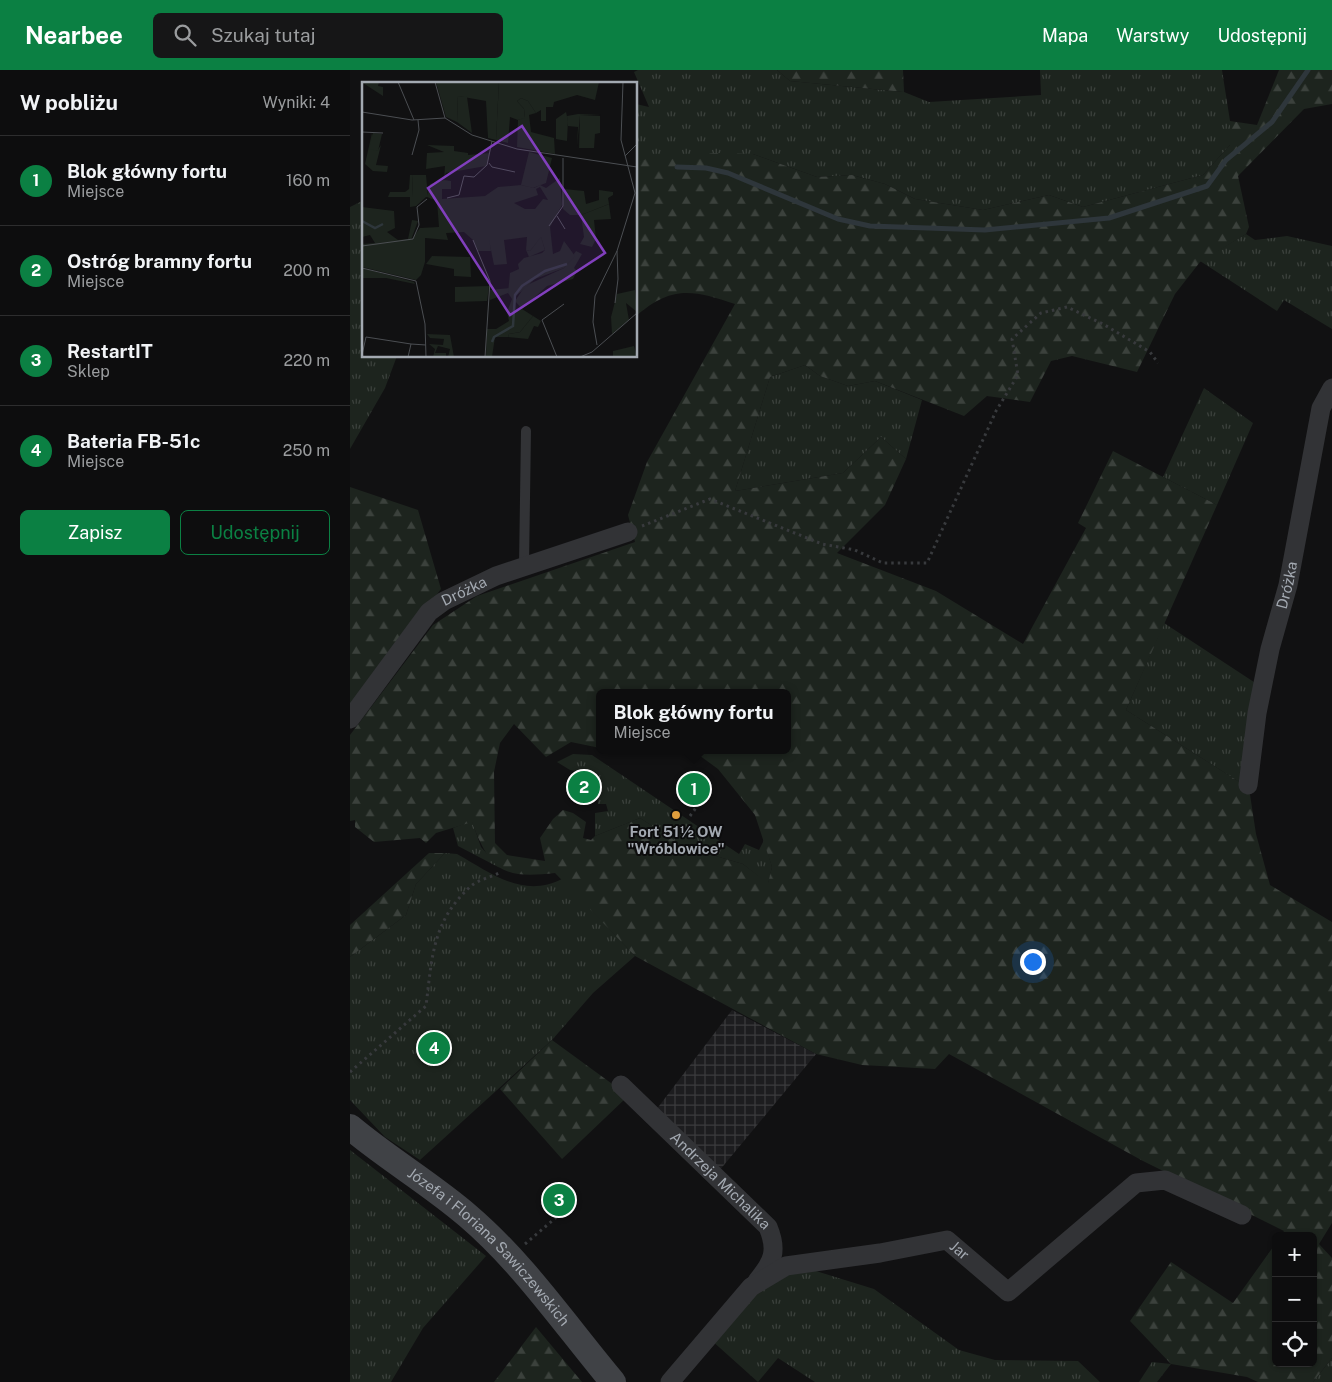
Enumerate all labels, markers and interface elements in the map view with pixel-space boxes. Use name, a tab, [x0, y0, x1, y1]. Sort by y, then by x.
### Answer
search box	[153, 13, 503, 58]
text: Nearbee	[25, 21, 123, 49]
icon: search	[171, 21, 199, 49]
text: Szukaj tutaj	[211, 24, 315, 46]
text: Mapa	[1042, 25, 1088, 46]
text: Warstwy	[1116, 25, 1189, 46]
text: Udostępnij	[1217, 25, 1307, 46]
inset map	[362, 82, 638, 358]
text: W pobliżu	[20, 90, 118, 115]
text: Wyniki: 4	[262, 93, 330, 112]
text: Blok główny fortu	[67, 160, 227, 182]
text: 1	[33, 171, 39, 190]
text: 160 m	[286, 171, 330, 190]
text: Miejsce	[67, 182, 124, 201]
text: Ostróg bramny fortu	[67, 250, 252, 272]
text: 2	[31, 261, 41, 280]
text: 200 m	[283, 261, 330, 280]
text: Miejsce	[67, 272, 124, 291]
text: RestartIT	[67, 340, 153, 362]
text: 3	[31, 351, 41, 370]
text: 220 m	[283, 351, 330, 370]
text: Sklep	[67, 362, 110, 381]
text: Bateria FB-51c	[67, 430, 200, 452]
text: 4	[31, 441, 41, 460]
text: 250 m	[283, 441, 330, 460]
text: Miejsce	[67, 452, 124, 471]
button: Zapisz	[20, 510, 170, 555]
button: Udostępnij	[180, 510, 330, 555]
street label: Dróżka	[1273, 560, 1300, 611]
street label: Dróżka	[439, 573, 489, 609]
popup	[596, 689, 791, 754]
text: Blok główny fortu	[613, 701, 774, 723]
text: Miejsce	[613, 723, 671, 742]
pin: 2	[568, 768, 600, 806]
pin: 1	[678, 770, 710, 808]
marker: Fort 51½ OW "Wróblowice"	[670, 809, 682, 821]
place label: Fort 51½ OW "Wróblowice"	[627, 823, 725, 857]
your location	[1020, 949, 1046, 975]
pin: 4	[418, 1029, 450, 1067]
street label: Andrzeja Michalika	[667, 1128, 774, 1233]
street label: Józefa i Floriana Sawiczewskich	[405, 1164, 573, 1329]
pin: 3	[543, 1181, 575, 1219]
map controls	[1272, 1232, 1317, 1367]
button: +	[1272, 1232, 1317, 1277]
street label: Jar	[947, 1237, 973, 1263]
button: −	[1272, 1277, 1317, 1322]
button: locate	[1272, 1322, 1317, 1367]

